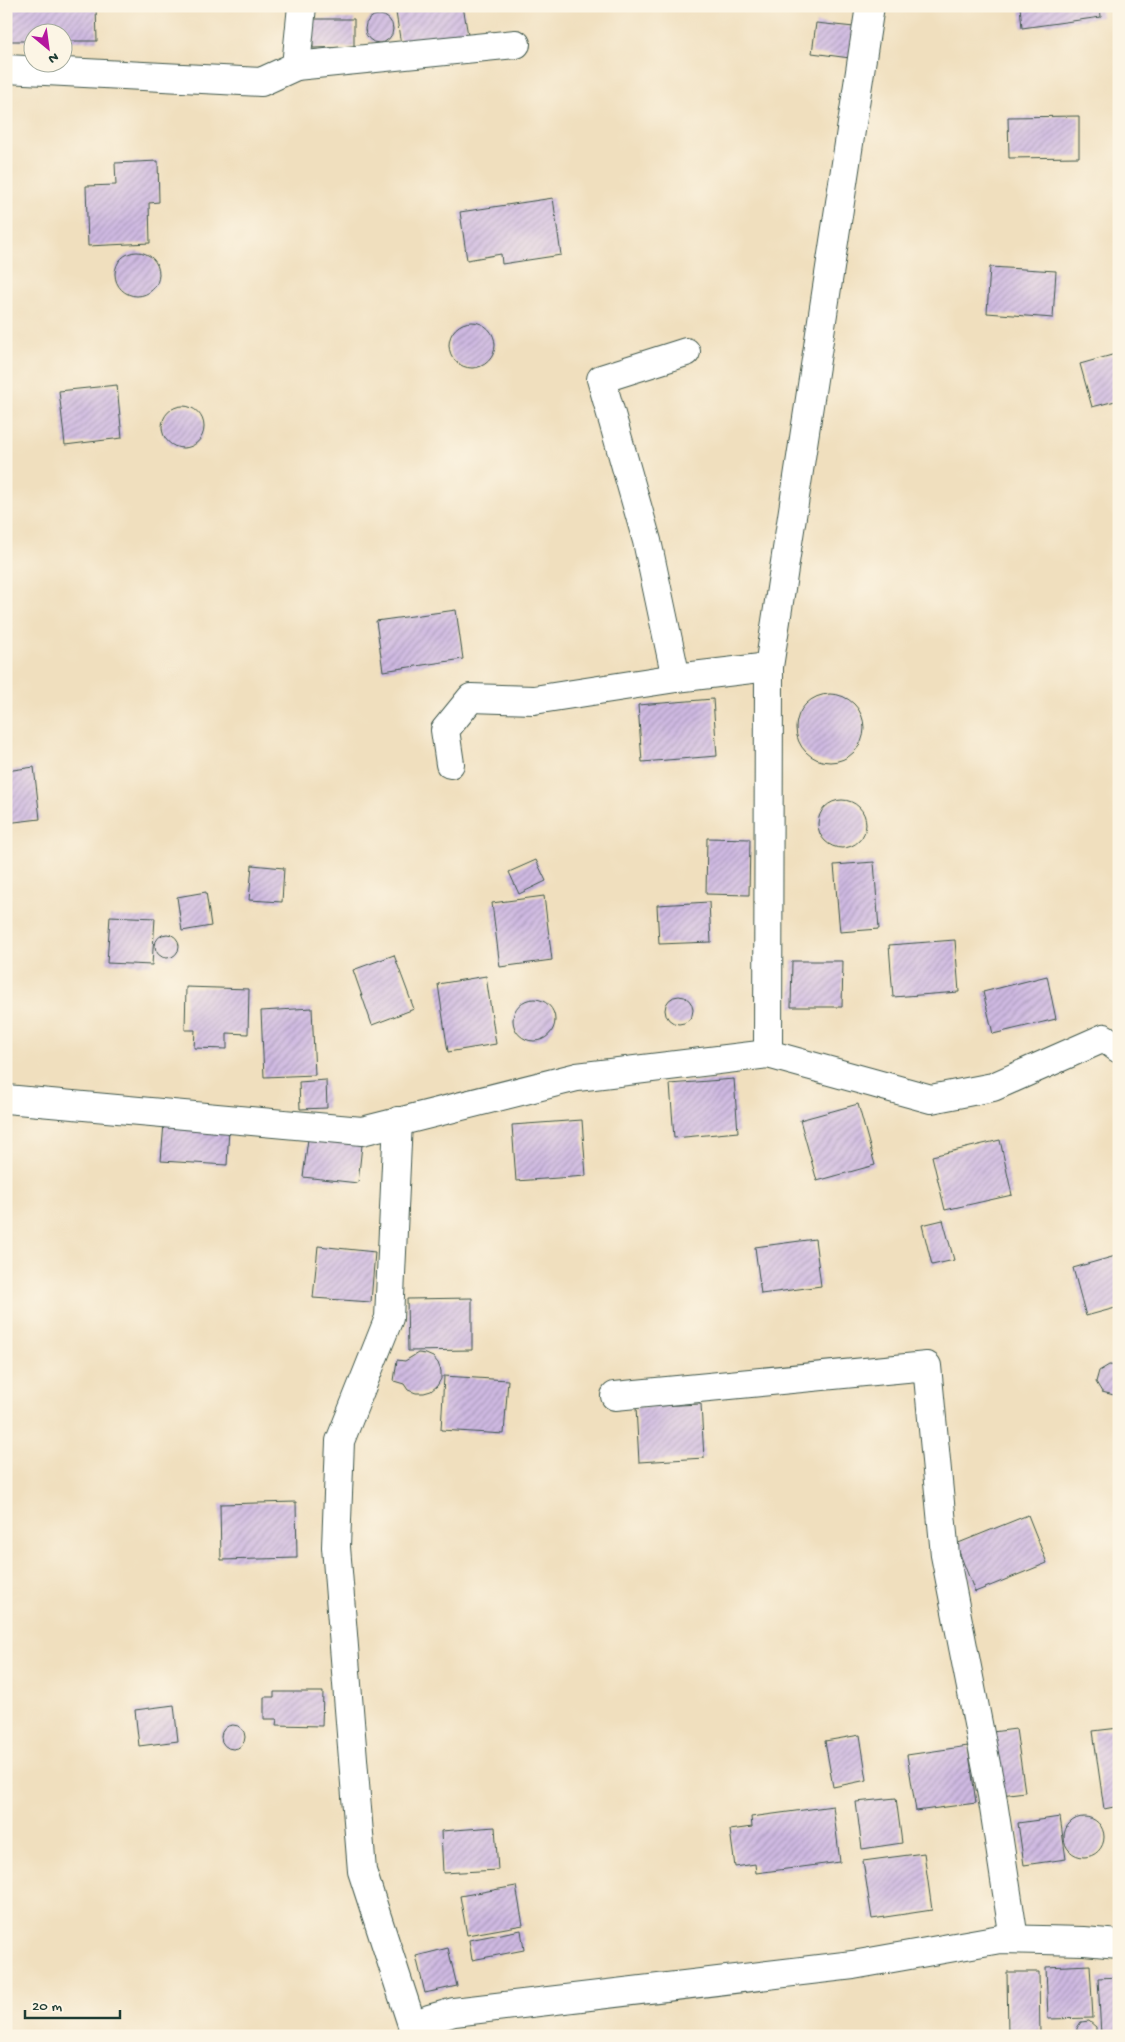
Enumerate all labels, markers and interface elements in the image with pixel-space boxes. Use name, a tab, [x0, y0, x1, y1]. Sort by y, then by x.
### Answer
north arrow	[22, 22, 72, 72]
text: N	[45, 48, 61, 67]
scale bar	[25, 1987, 120, 2019]
text: 20 m	[32, 1998, 62, 2016]

